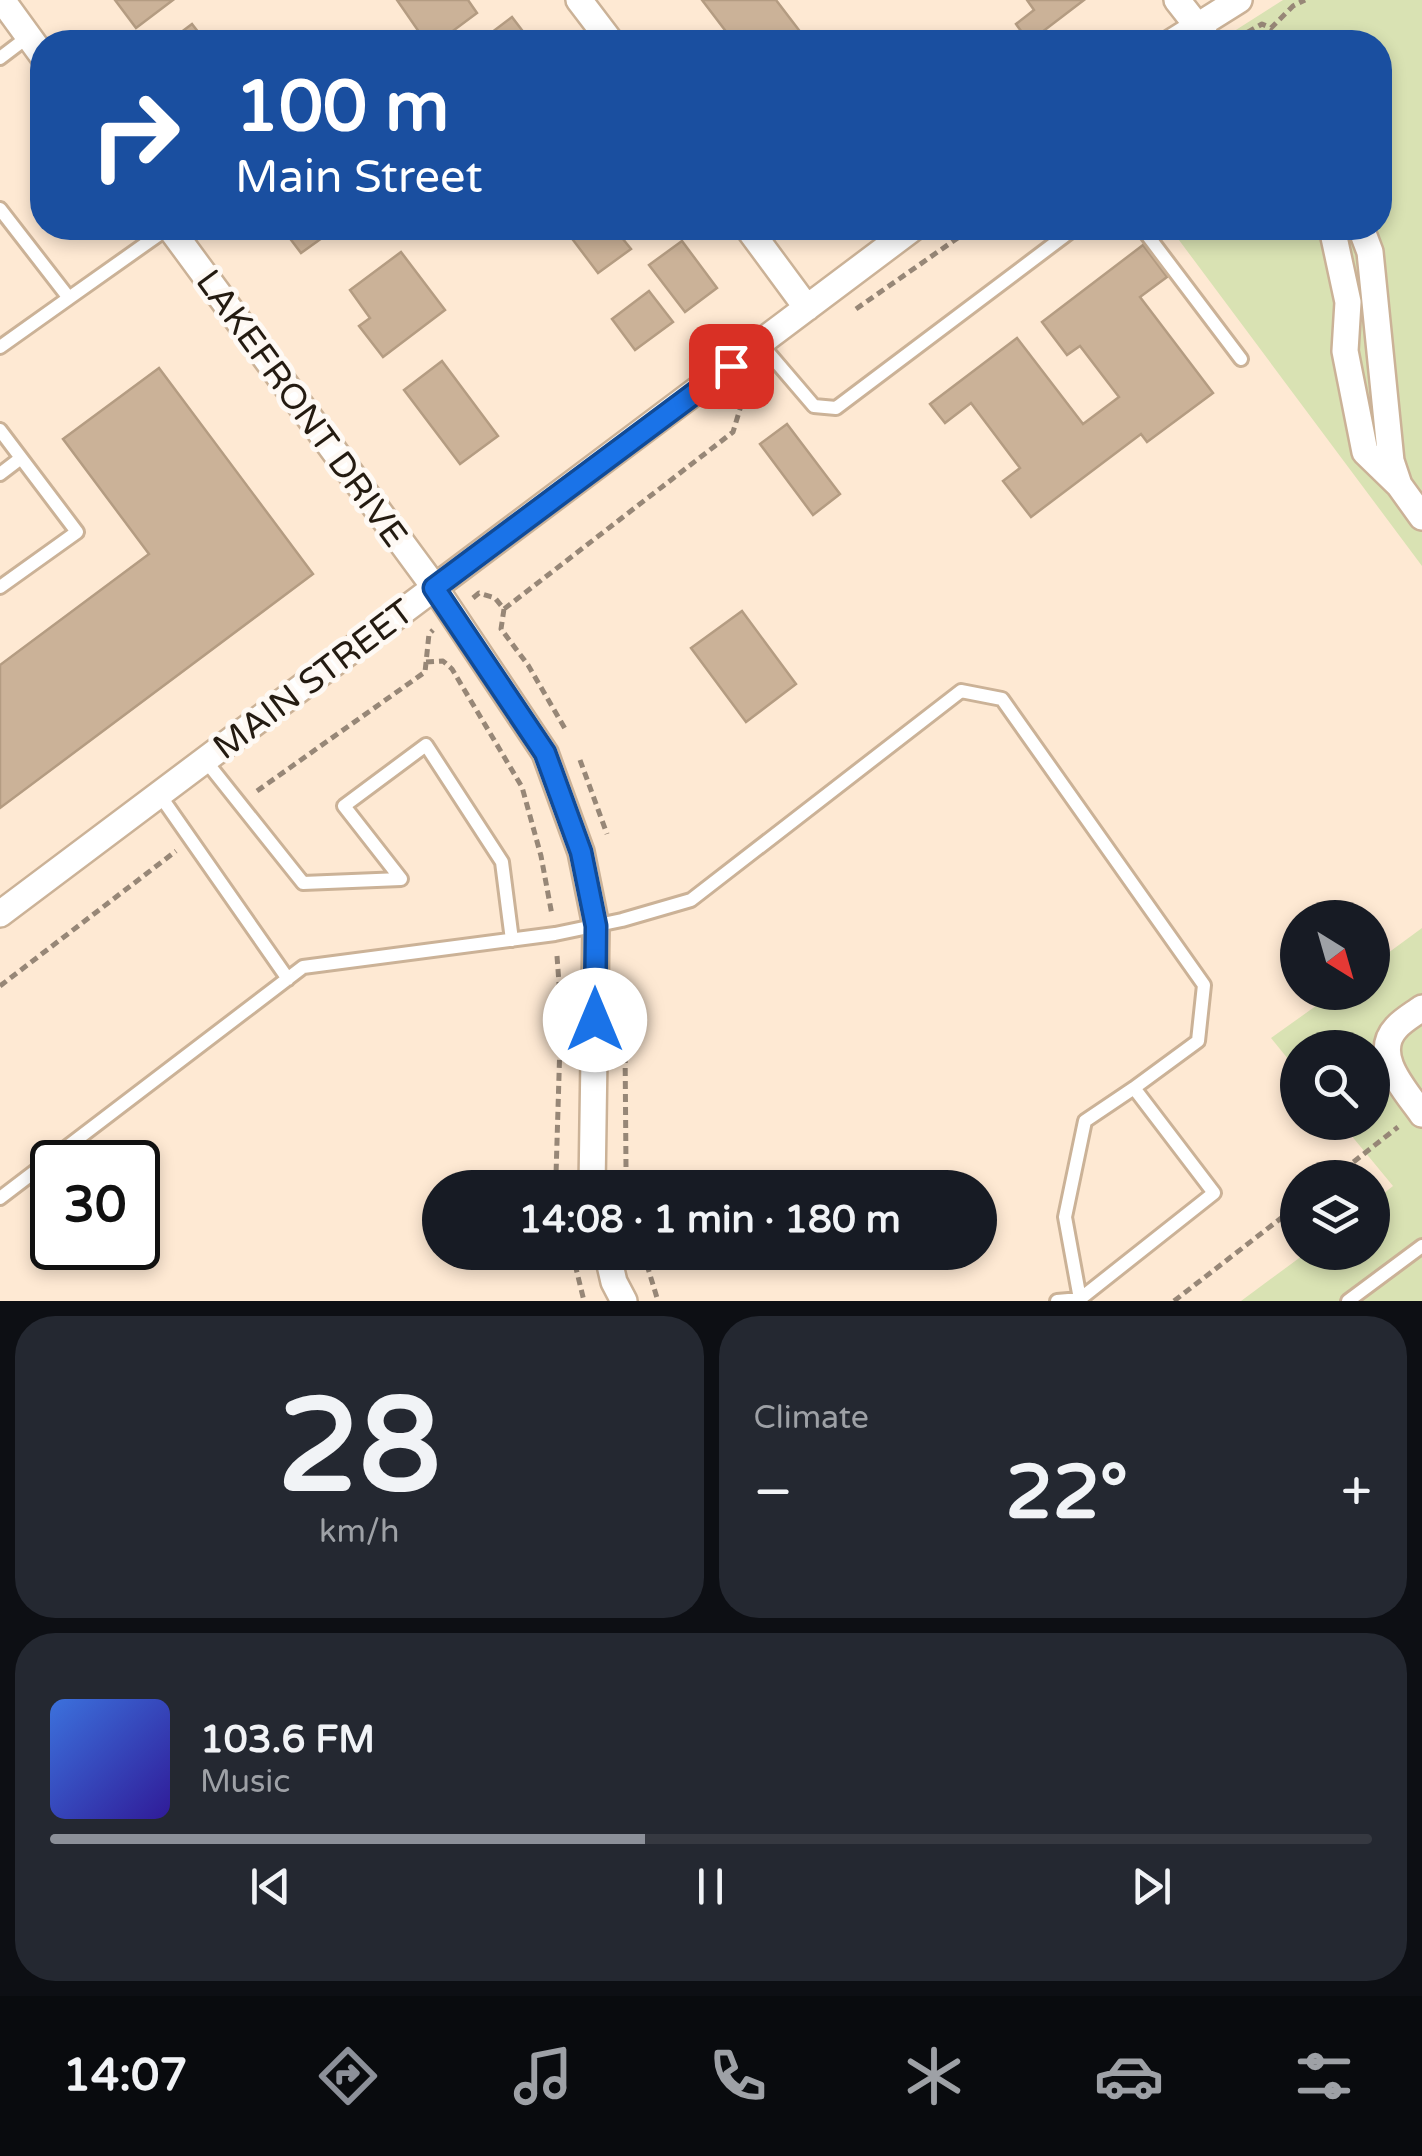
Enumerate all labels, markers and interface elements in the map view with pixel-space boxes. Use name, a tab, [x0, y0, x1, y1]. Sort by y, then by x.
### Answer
text: 100 m	[235, 66, 449, 150]
icon: right	[70, 70, 200, 200]
text: Main Street	[235, 151, 483, 205]
street label: LAKEFRONT DRIVE	[187, 262, 416, 555]
pin	[689, 324, 774, 409]
icon: arrive	[704, 339, 759, 394]
street label: MAIN STREET	[205, 591, 422, 769]
north arrow	[1280, 900, 1390, 1010]
map controls	[1280, 900, 1390, 1270]
position arrow	[543, 968, 647, 1072]
button: search	[1280, 1030, 1390, 1140]
speed limit sign: 30	[30, 1140, 160, 1270]
button: layers	[1280, 1160, 1390, 1270]
text: 14:08 · 1 min · 180 m	[518, 1197, 901, 1243]
text: 28	[278, 1370, 441, 1526]
text: Climate	[754, 1399, 869, 1437]
text: 22°	[1006, 1448, 1128, 1538]
text: −	[754, 1460, 793, 1526]
text: +	[1341, 1460, 1372, 1526]
text: km/h	[319, 1513, 399, 1551]
text: 103.6 FM	[200, 1717, 375, 1763]
text: Music	[200, 1763, 290, 1801]
icon: previous	[243, 1859, 298, 1914]
icon: pause	[683, 1859, 738, 1914]
icon: next	[1124, 1859, 1179, 1914]
icon: directions	[313, 2041, 383, 2111]
icon: music	[508, 2041, 578, 2111]
icon: phone	[703, 2041, 773, 2111]
icon: climate	[899, 2041, 969, 2111]
icon: car	[1094, 2041, 1164, 2111]
icon: filters	[1289, 2041, 1359, 2111]
text: 14:07	[63, 2049, 187, 2103]

